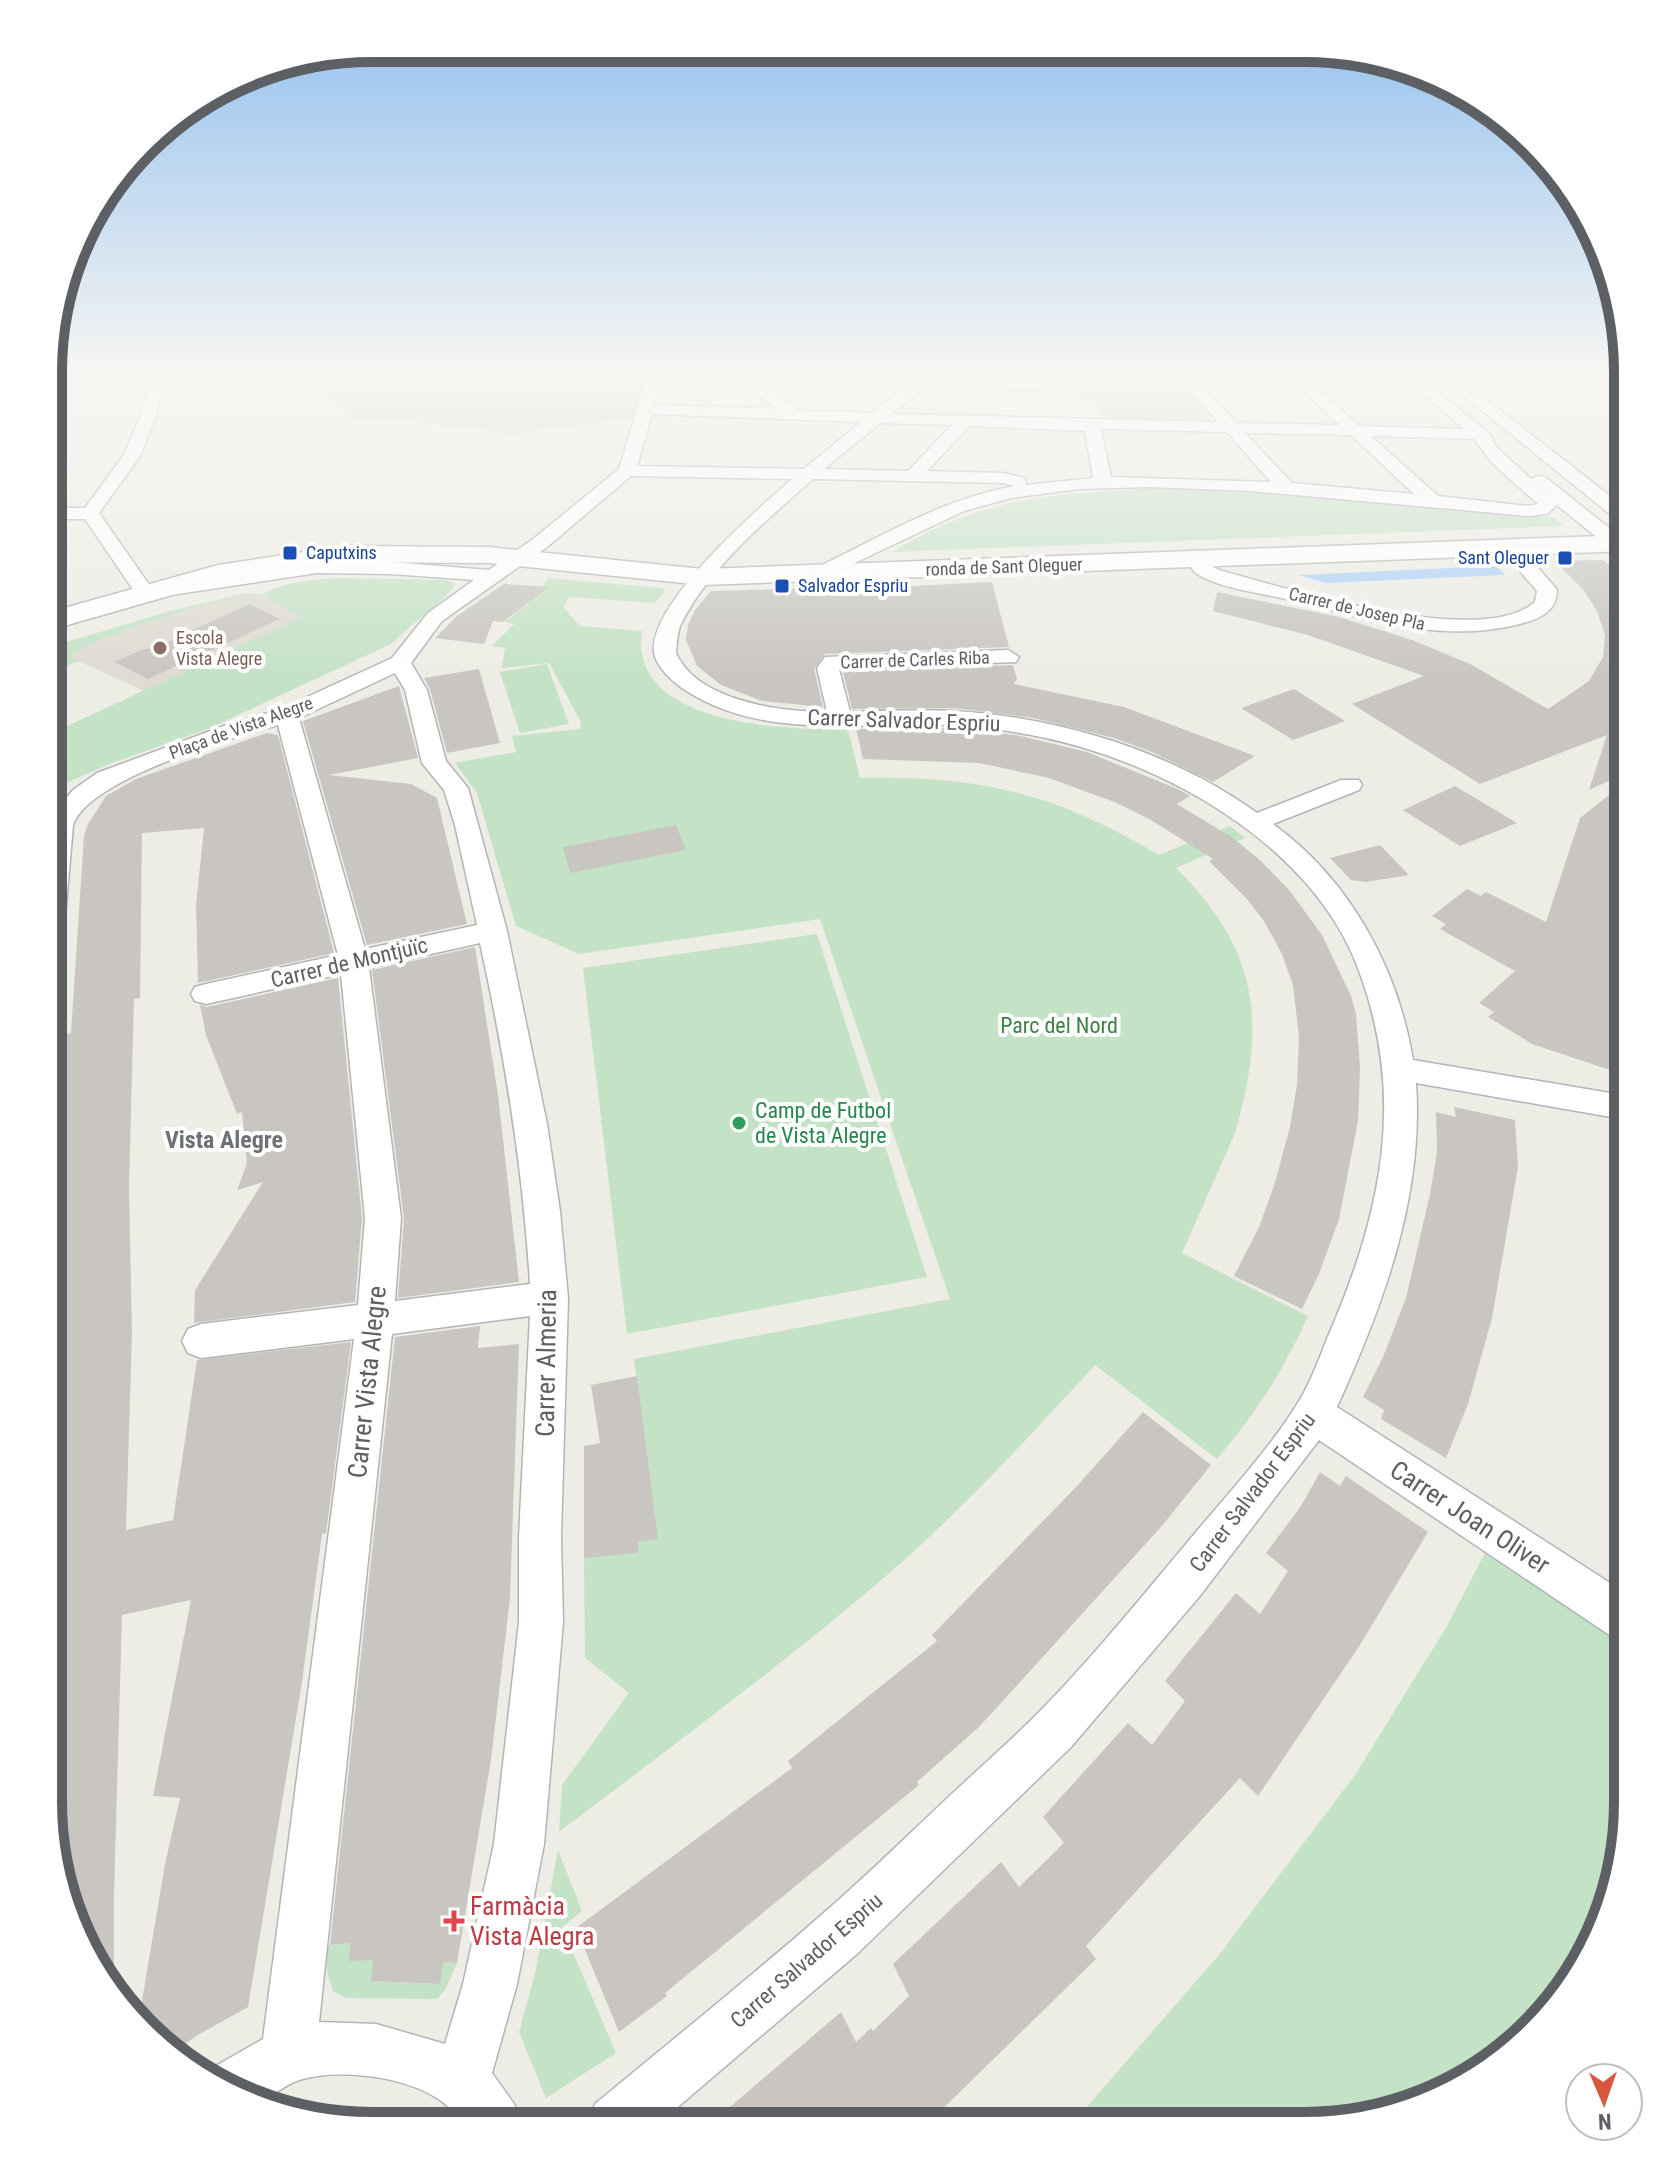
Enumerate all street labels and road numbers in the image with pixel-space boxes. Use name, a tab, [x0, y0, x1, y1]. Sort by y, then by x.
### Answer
street label: ronda de Sant Oleguer	[925, 553, 1083, 580]
street label: Carrer de Josep Pla	[1287, 583, 1427, 634]
street label: Carrer de Carles Riba	[840, 646, 990, 673]
street label: Plaça de Vista Alegre	[166, 692, 316, 763]
street label: Carrer Salvador Espriu	[807, 705, 1001, 736]
street label: Carrer de Montjuïc	[268, 932, 430, 993]
street label: Carrer Vista Alegre	[342, 1284, 392, 1480]
street label: Carrer Almeria	[530, 1289, 562, 1437]
street label: Carrer Salvador Espriu	[1184, 1408, 1320, 1577]
street label: Carrer Joan Oliver	[1385, 1454, 1555, 1580]
street label: Carrer Salvador Espriu	[725, 1888, 887, 2033]

